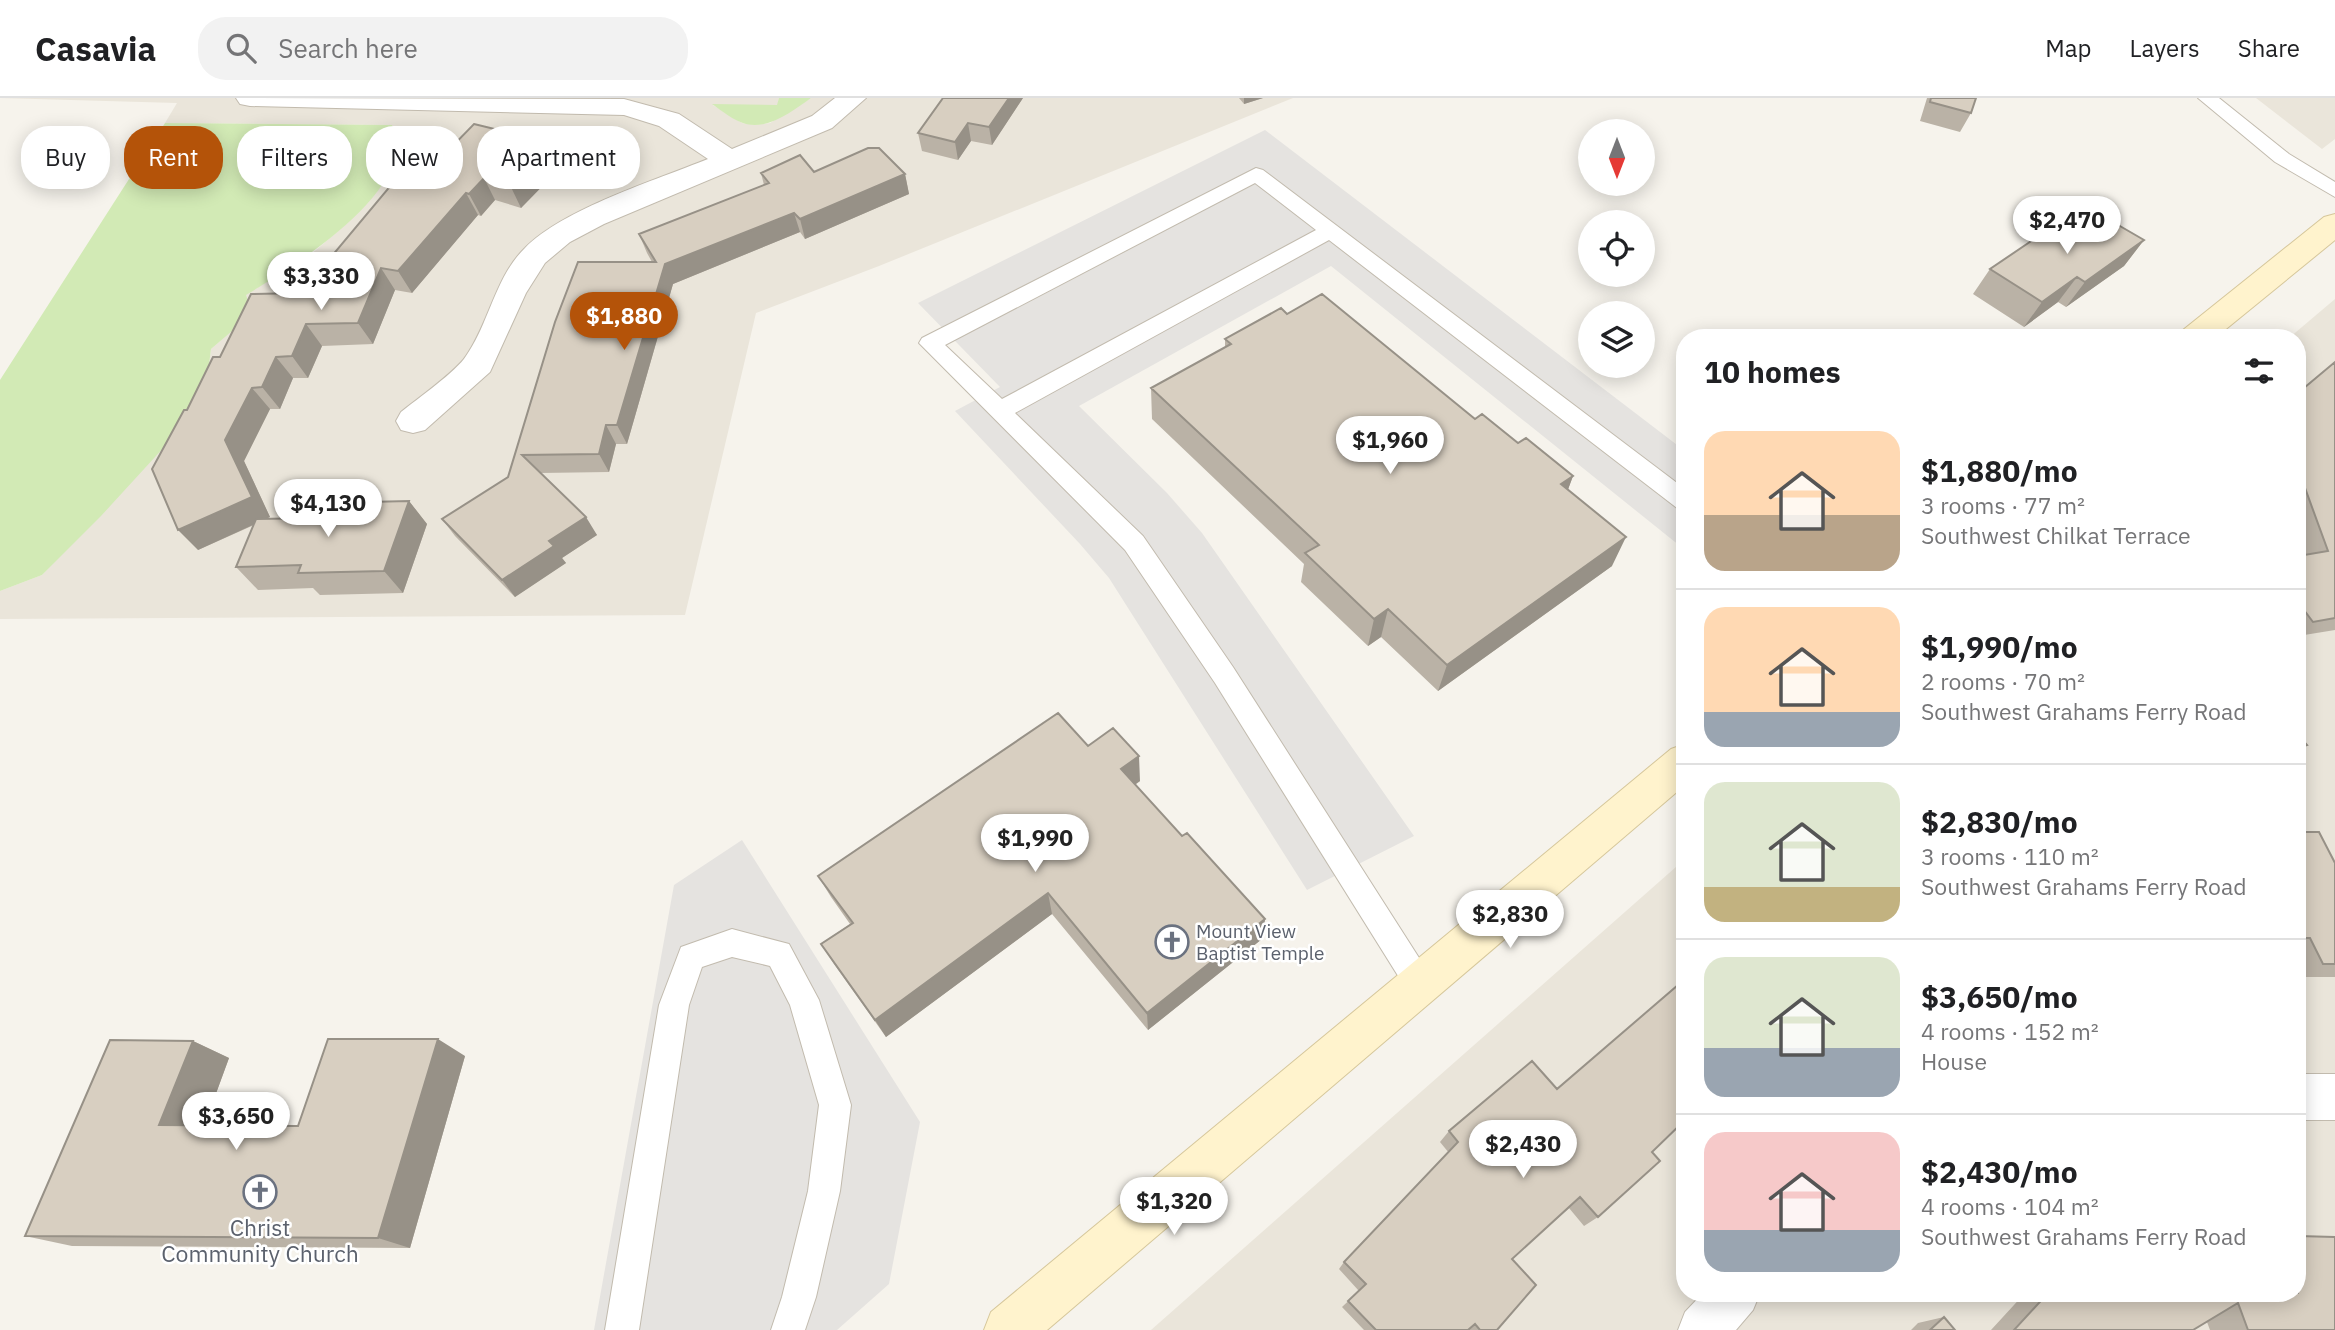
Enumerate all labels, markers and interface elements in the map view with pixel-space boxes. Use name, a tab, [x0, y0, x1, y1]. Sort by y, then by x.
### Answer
search box	[198, 17, 688, 80]
text: Casavia	[35, 27, 156, 70]
icon: search	[222, 29, 260, 67]
text: Search here	[278, 31, 418, 65]
text: Map	[2045, 32, 2092, 64]
text: Layers	[2130, 32, 2200, 64]
text: Share	[2238, 32, 2300, 64]
north arrow	[1578, 119, 1656, 196]
map controls	[1578, 119, 1655, 378]
chip: Buy	[21, 126, 110, 189]
chip: Rent	[124, 126, 223, 189]
chip: Filters	[237, 126, 352, 189]
chip: New	[366, 126, 463, 189]
chip: Apartment	[477, 126, 640, 189]
pin: $2,470	[2010, 197, 2124, 256]
text: $2,470	[2029, 204, 2105, 234]
button: locate	[1578, 210, 1655, 287]
pin: $3,330	[264, 252, 378, 312]
text: $3,330	[283, 260, 359, 290]
pin: $1,880	[567, 292, 681, 352]
text: $1,880	[586, 300, 662, 330]
button: layers	[1578, 301, 1655, 378]
text: 10 homes	[1704, 352, 1841, 391]
icon: filters	[2240, 352, 2278, 390]
pin: $1,960	[1333, 416, 1447, 476]
text: $1,960	[1352, 424, 1428, 454]
text: $1,880/mo	[1921, 451, 2078, 490]
icon: home	[1760, 459, 1844, 543]
pin: $4,130	[271, 480, 385, 539]
text: $4,130	[290, 487, 366, 517]
text: 3 rooms · 77 m²	[1921, 490, 2085, 520]
text: Southwest Chilkat Terrace	[1921, 520, 2191, 550]
text: $1,990/mo	[1921, 627, 2078, 666]
icon: home	[1760, 635, 1844, 719]
text: 2 rooms · 70 m²	[1921, 666, 2085, 696]
text: Southwest Grahams Ferry Road	[1921, 696, 2247, 726]
text: $2,830/mo	[1921, 802, 2078, 841]
icon: home	[1760, 810, 1844, 894]
pin: $1,990	[978, 814, 1092, 874]
text: $1,990	[997, 822, 1073, 852]
text: 3 rooms · 110 m²	[1921, 841, 2099, 871]
text: Southwest Grahams Ferry Road	[1921, 871, 2247, 901]
pin: $2,830	[1453, 890, 1567, 950]
text: $2,830	[1472, 898, 1548, 928]
place label: Mount View Baptist Temple	[1196, 919, 1324, 965]
church icon: Mount View Baptist Temple	[1153, 923, 1191, 961]
text: $3,650/mo	[1921, 977, 2078, 1016]
icon: home	[1760, 985, 1844, 1069]
text: 4 rooms · 152 m²	[1921, 1016, 2099, 1046]
text: House	[1921, 1046, 1987, 1076]
pin: $3,650	[179, 1093, 293, 1152]
text: $3,650	[198, 1100, 274, 1130]
pin: $2,430	[1466, 1121, 1580, 1180]
text: $2,430	[1485, 1128, 1561, 1158]
text: $2,430/mo	[1921, 1152, 2078, 1191]
icon: home	[1760, 1160, 1844, 1244]
church icon: Christ Community Church	[241, 1173, 279, 1211]
pin: $1,320	[1117, 1178, 1231, 1237]
text: $1,320	[1136, 1185, 1212, 1215]
text: 4 rooms · 104 m²	[1921, 1191, 2099, 1221]
place label: Christ Community Church	[161, 1212, 359, 1268]
text: Southwest Grahams Ferry Road	[1921, 1221, 2247, 1251]

